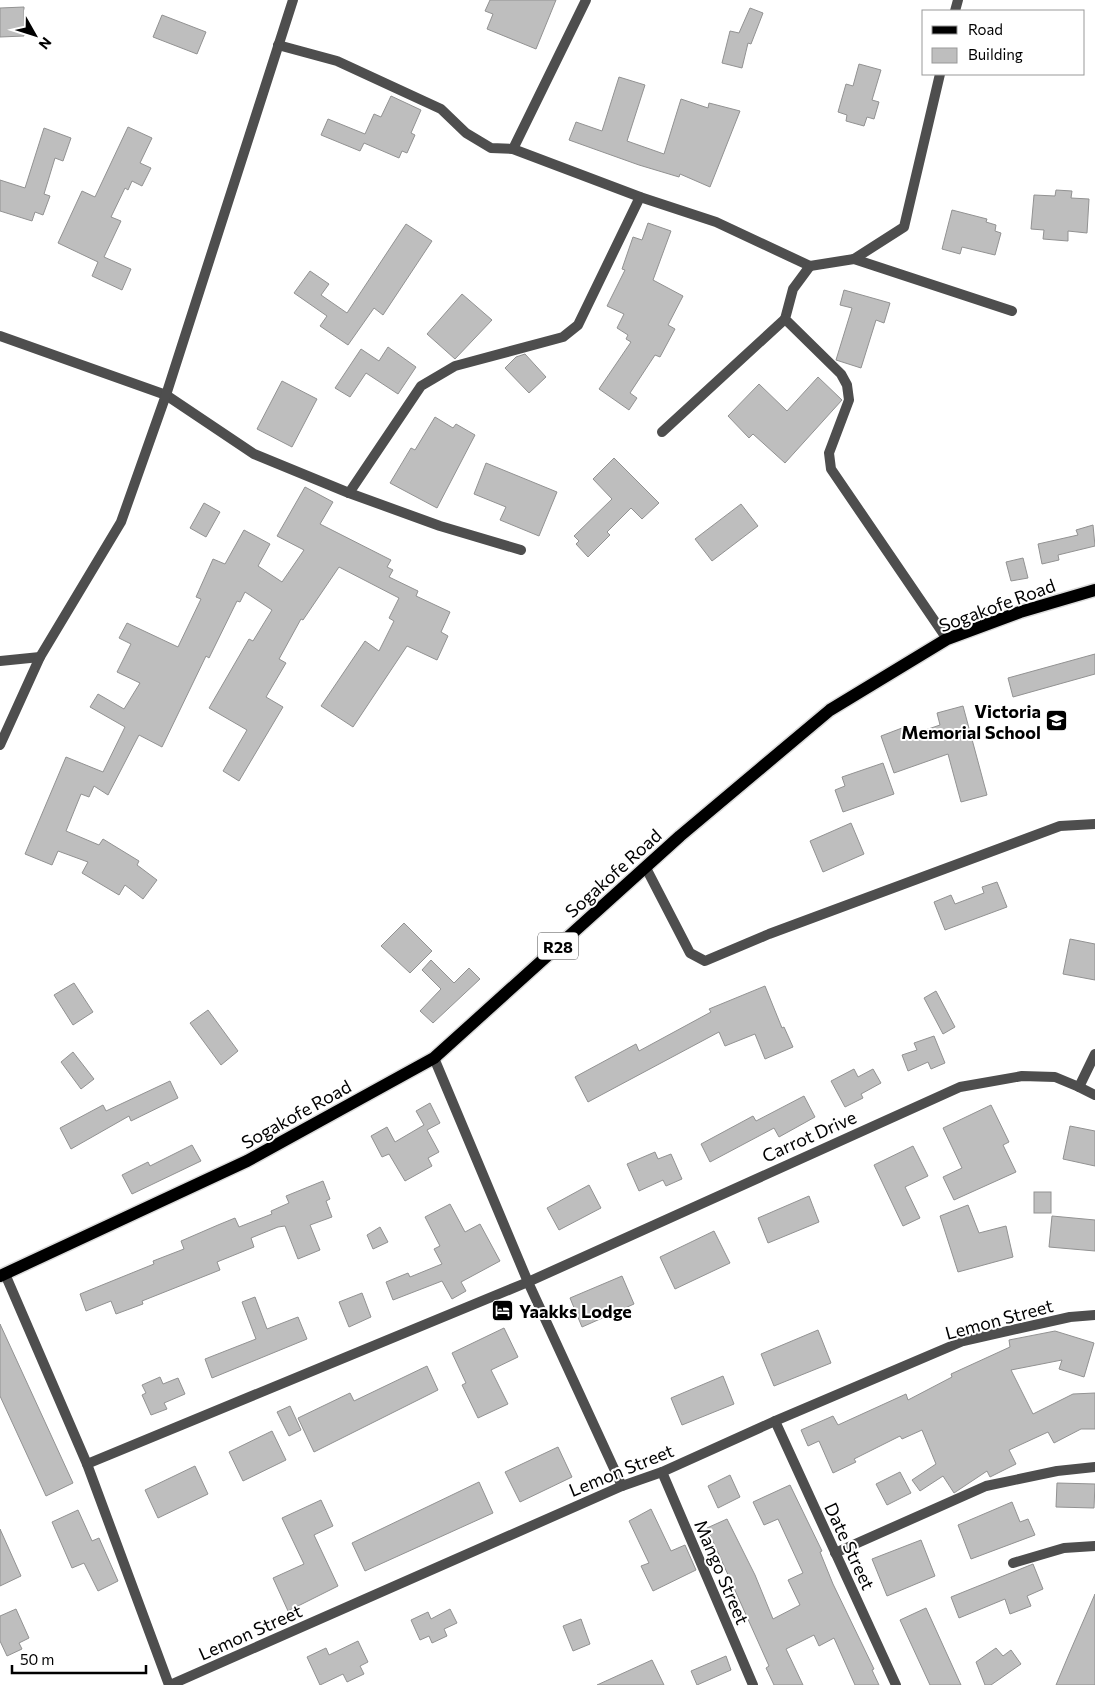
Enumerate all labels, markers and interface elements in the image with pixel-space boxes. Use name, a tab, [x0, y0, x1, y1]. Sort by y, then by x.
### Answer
north arrow	[10, 10, 60, 60]
legend	[922, 10, 1085, 75]
text: Road	[968, 20, 1003, 38]
text: N	[36, 34, 55, 53]
text: Building	[968, 45, 1023, 63]
street label: Sogakofe Road	[936, 574, 1058, 636]
place label: Victoria Memorial School	[901, 700, 1041, 743]
school or university icon: Victoria Memorial School	[1045, 709, 1069, 733]
street label: Sogakofe Road	[560, 824, 666, 922]
road number: R28	[538, 932, 578, 959]
street label: Sogakofe Road	[237, 1075, 355, 1153]
street label: Carrot Drive	[758, 1105, 860, 1167]
street label: Lemon Street	[943, 1294, 1055, 1344]
hotel icon: Yaakks Lodge	[491, 1299, 515, 1323]
place label: Yaakks Lodge	[519, 1300, 632, 1322]
street label: Lemon Street	[565, 1439, 677, 1501]
street label: Date Street	[820, 1499, 880, 1593]
street label: Mango Street	[690, 1516, 754, 1628]
street label: Lemon Street	[195, 1599, 305, 1665]
scale bar	[12, 1642, 146, 1674]
text: 50 m	[20, 1650, 54, 1668]

